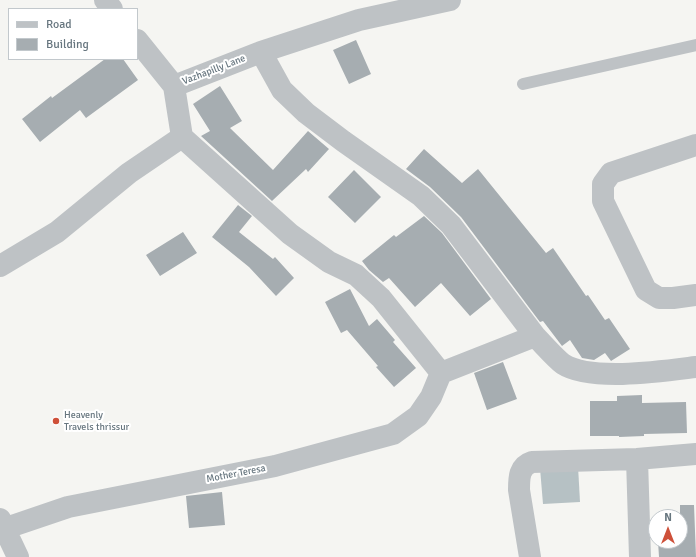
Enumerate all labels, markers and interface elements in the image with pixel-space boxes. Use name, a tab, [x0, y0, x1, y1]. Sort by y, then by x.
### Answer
legend	[8, 8, 138, 60]
text: Road	[46, 17, 72, 32]
text: Building	[46, 37, 89, 52]
street label: Vazhapilly Lane	[181, 52, 247, 88]
place label: Heavenly Travels thrissur	[64, 409, 129, 432]
marker: Heavenly Travels thrissur	[51, 416, 61, 426]
street label: Mother Teresa	[205, 462, 267, 486]
north arrow	[648, 509, 688, 549]
text: N	[664, 511, 672, 524]

